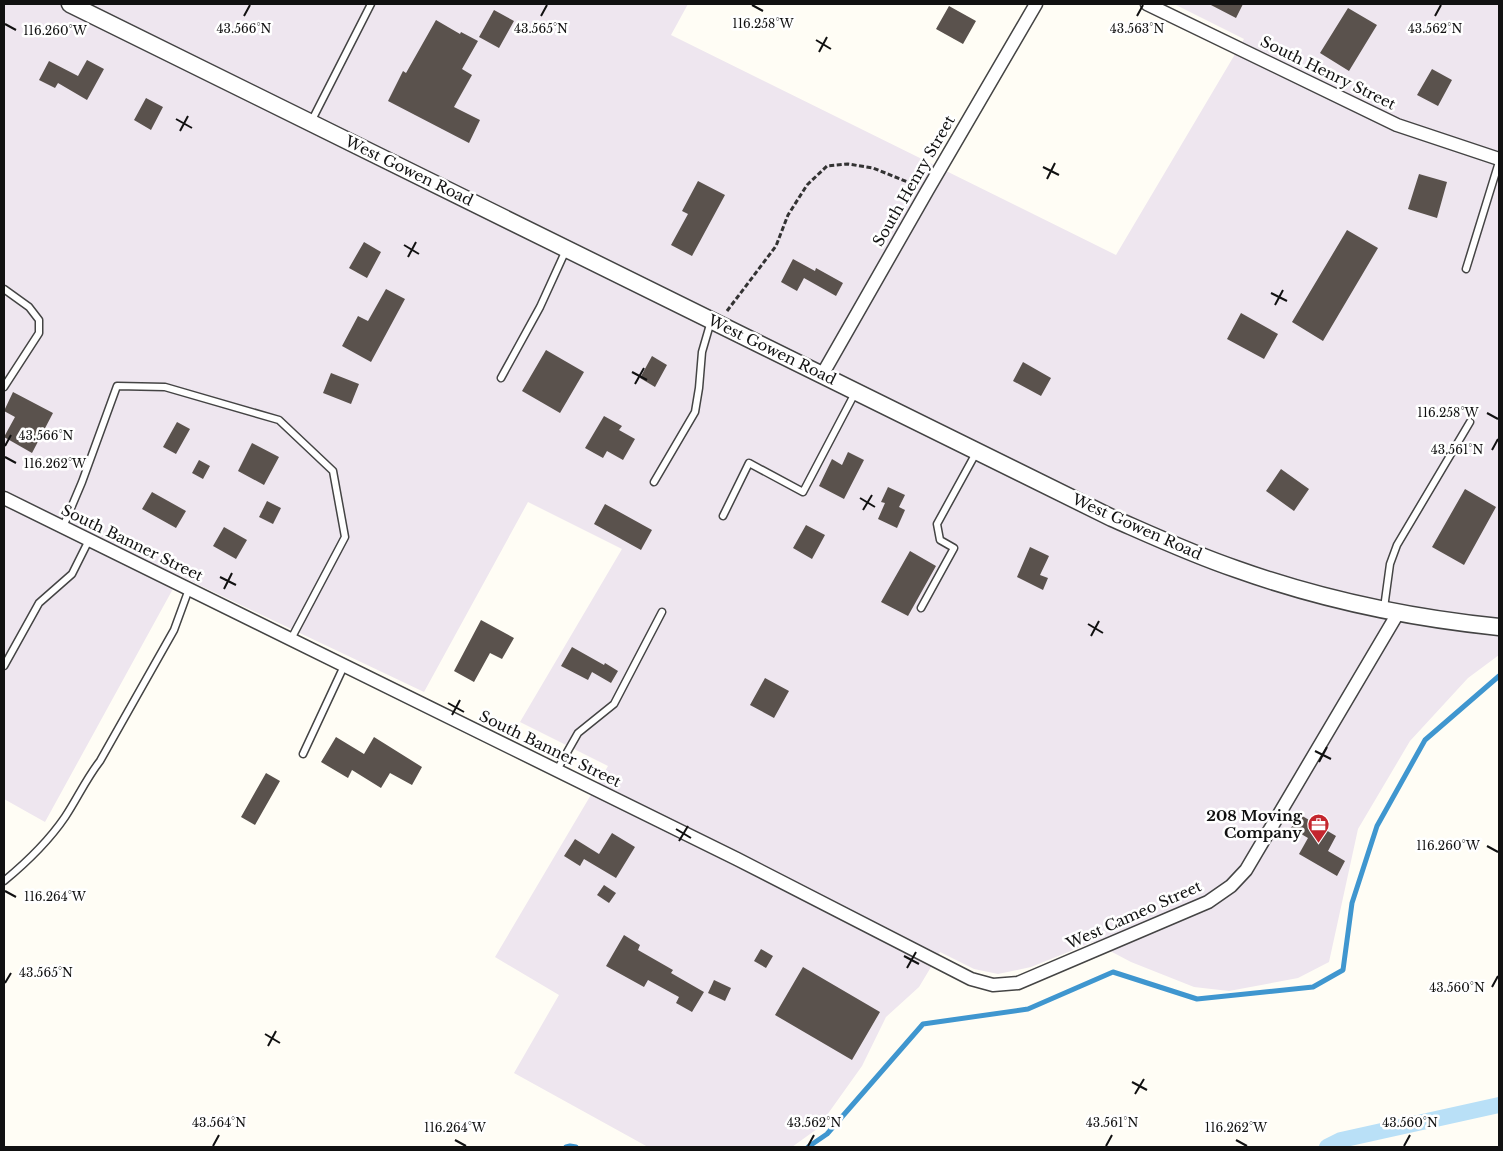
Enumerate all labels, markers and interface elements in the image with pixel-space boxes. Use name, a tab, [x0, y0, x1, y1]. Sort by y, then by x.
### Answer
text: 116.258°W	[732, 16, 795, 31]
text: 43.566°N	[217, 21, 272, 36]
text: 43.565°N	[514, 21, 568, 36]
text: 43.563°N	[1110, 21, 1164, 36]
text: 43.562°N	[1408, 21, 1462, 36]
text: 116.260°W	[23, 23, 88, 38]
street label: South Henry Street	[1258, 32, 1399, 114]
street label: South Henry Street	[868, 112, 959, 250]
street label: West Gowen Road	[341, 131, 476, 210]
street label: West Gowen Road	[704, 310, 839, 389]
text: 116.258°W	[1417, 405, 1480, 420]
text: 43.566°N	[19, 428, 74, 443]
text: 43.561°N	[1431, 442, 1483, 457]
text: 116.262°W	[24, 456, 87, 471]
street label: West Gowen Road	[1068, 489, 1205, 564]
street label: South Banner Street	[58, 500, 206, 585]
street label: South Banner Street	[476, 706, 624, 791]
place label: 208 Moving Company	[1206, 806, 1303, 842]
office icon: 208 Moving Company	[1306, 813, 1330, 844]
text: 116.260°W	[1416, 838, 1481, 853]
street label: West Cameo Street	[1062, 876, 1205, 953]
text: 116.264°W	[24, 889, 87, 904]
text: 43.565°N	[19, 965, 73, 980]
text: 43.560°N	[1429, 980, 1485, 995]
text: 43.564°N	[192, 1115, 246, 1130]
text: 43.562°N	[787, 1115, 841, 1130]
text: 43.561°N	[1086, 1115, 1138, 1130]
text: 43.560°N	[1382, 1115, 1438, 1130]
text: 116.264°W	[424, 1120, 487, 1135]
text: 116.262°W	[1205, 1120, 1268, 1135]

